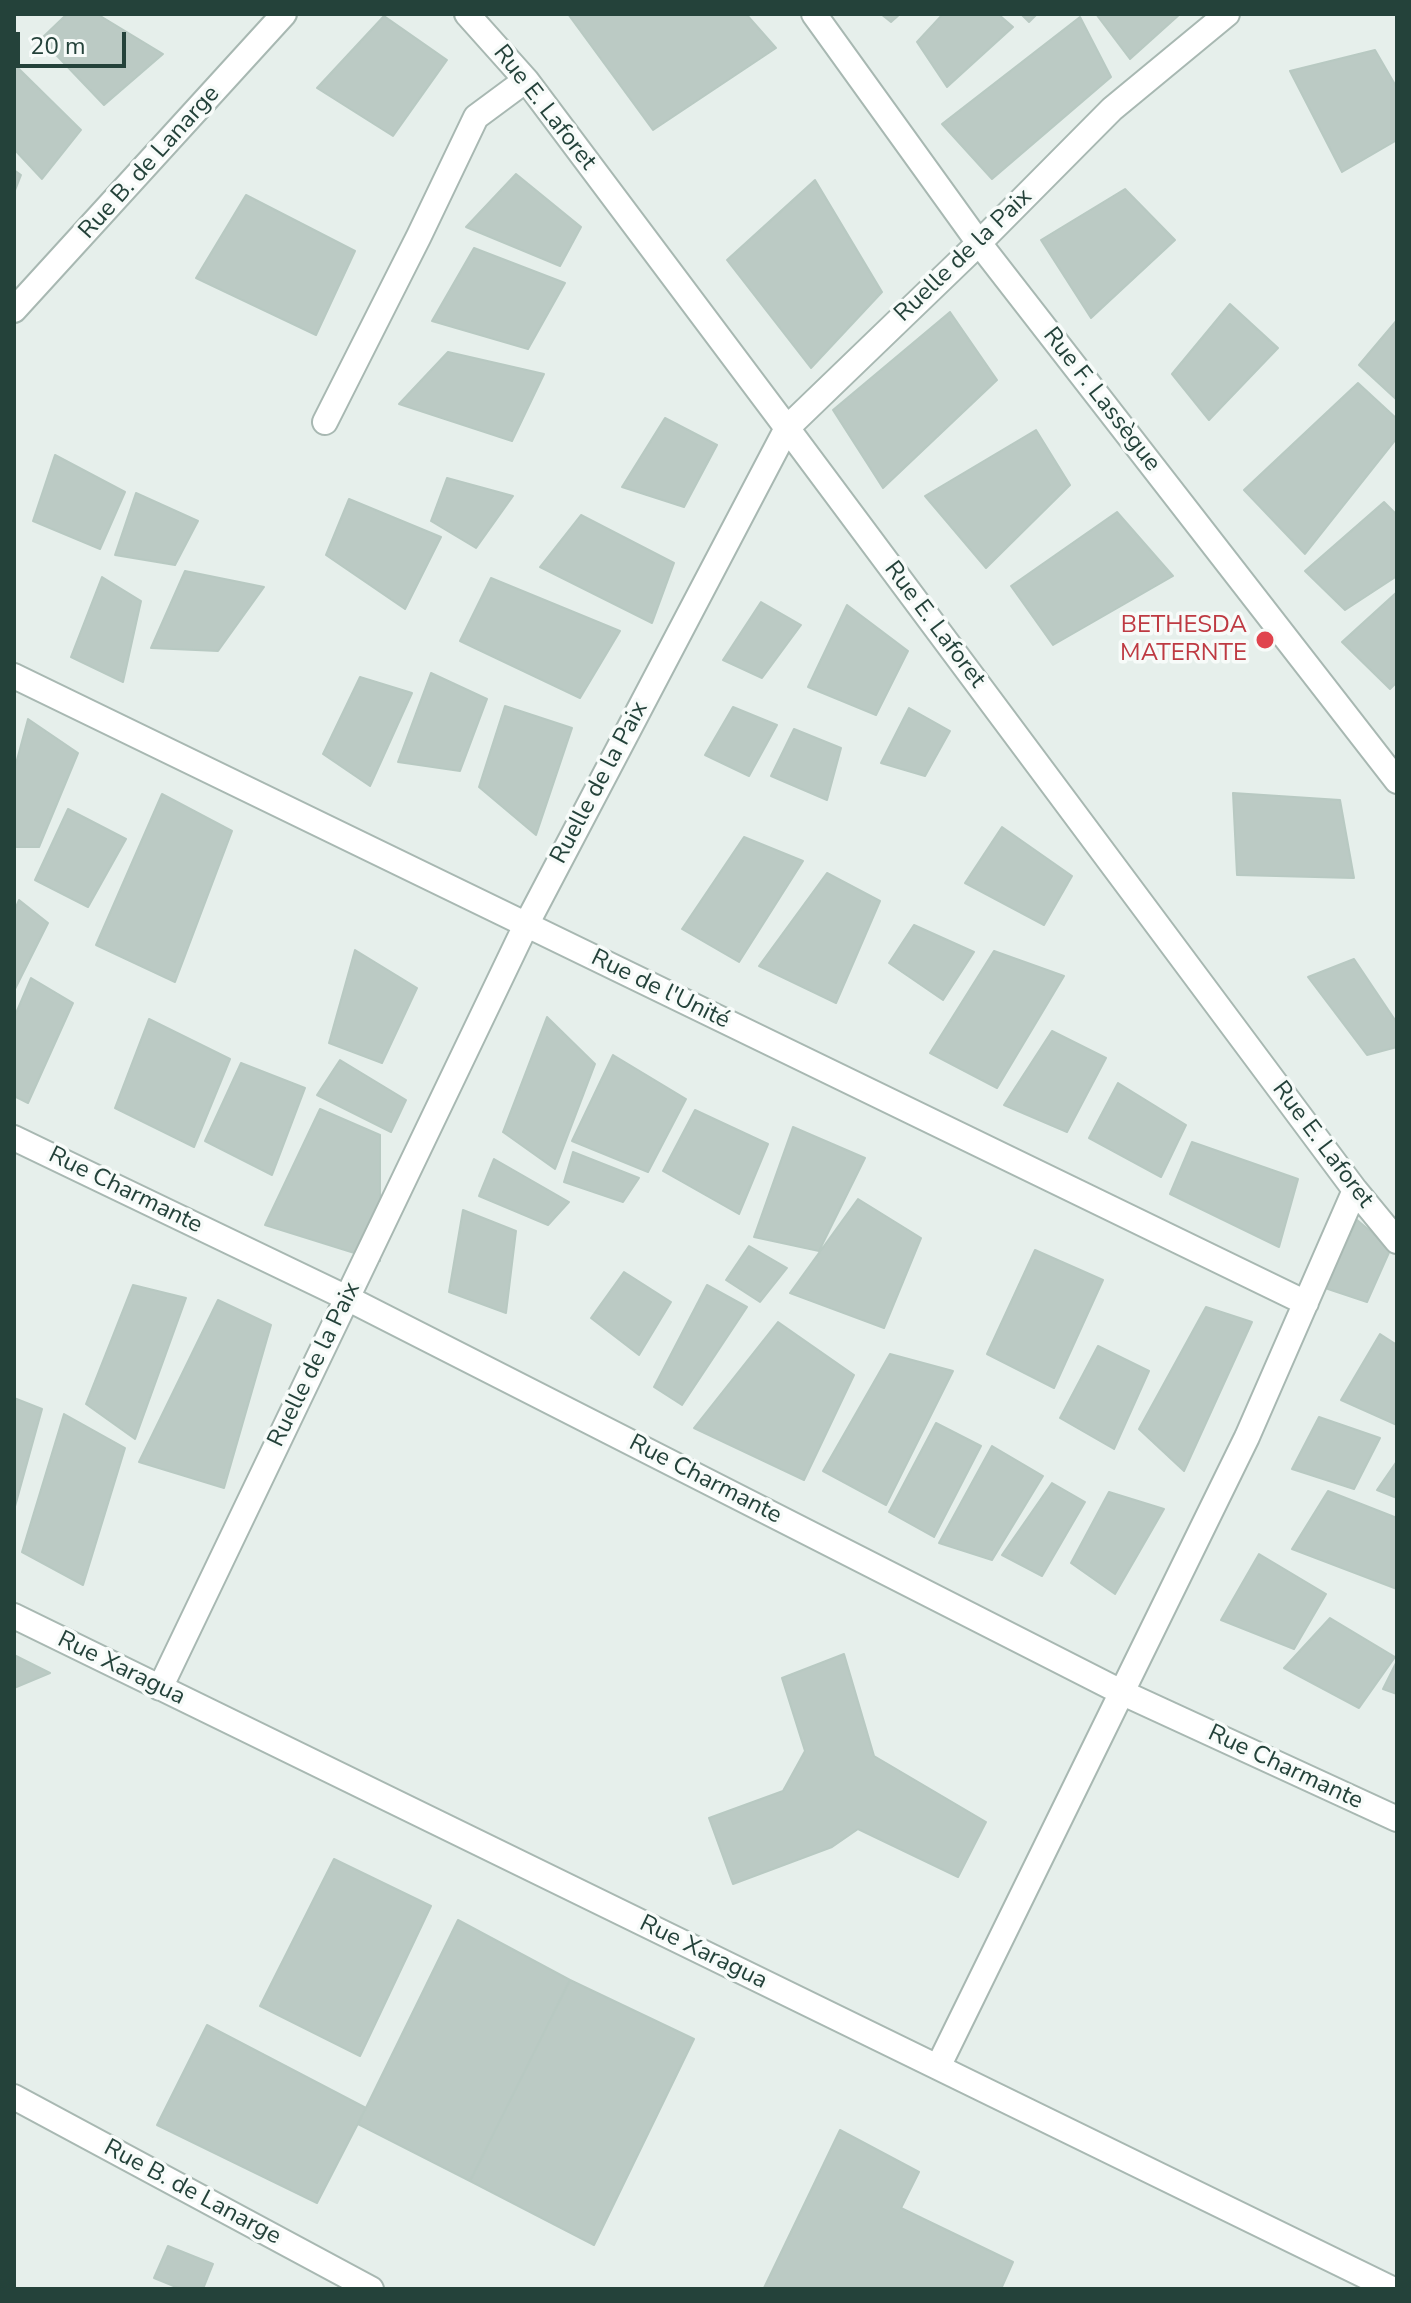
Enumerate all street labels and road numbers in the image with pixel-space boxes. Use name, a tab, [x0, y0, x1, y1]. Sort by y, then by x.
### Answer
street label: Rue E. Laforet	[486, 40, 602, 176]
street label: Rue B. de Lanarge	[74, 80, 226, 246]
street label: Ruelle de la Paix	[889, 183, 1039, 329]
street label: Rue F. Lassègue	[1036, 322, 1166, 478]
street label: Rue E. Laforet	[877, 556, 991, 694]
street label: Ruelle de la Paix	[545, 697, 655, 869]
street label: Rue de l'Unité	[586, 944, 734, 1036]
street label: Rue E. Laforet	[1265, 1076, 1379, 1214]
street label: Rue Charmante	[43, 1141, 207, 1241]
street label: Ruelle de la Paix	[263, 1278, 367, 1452]
street label: Rue Charmante	[624, 1429, 786, 1531]
street label: Rue Xaragua	[53, 1626, 189, 1712]
street label: Rue Charmante	[1203, 1720, 1367, 1816]
street label: Rue Xaragua	[635, 1910, 771, 1996]
street label: Rue B. de Lanarge	[99, 2134, 285, 2252]

